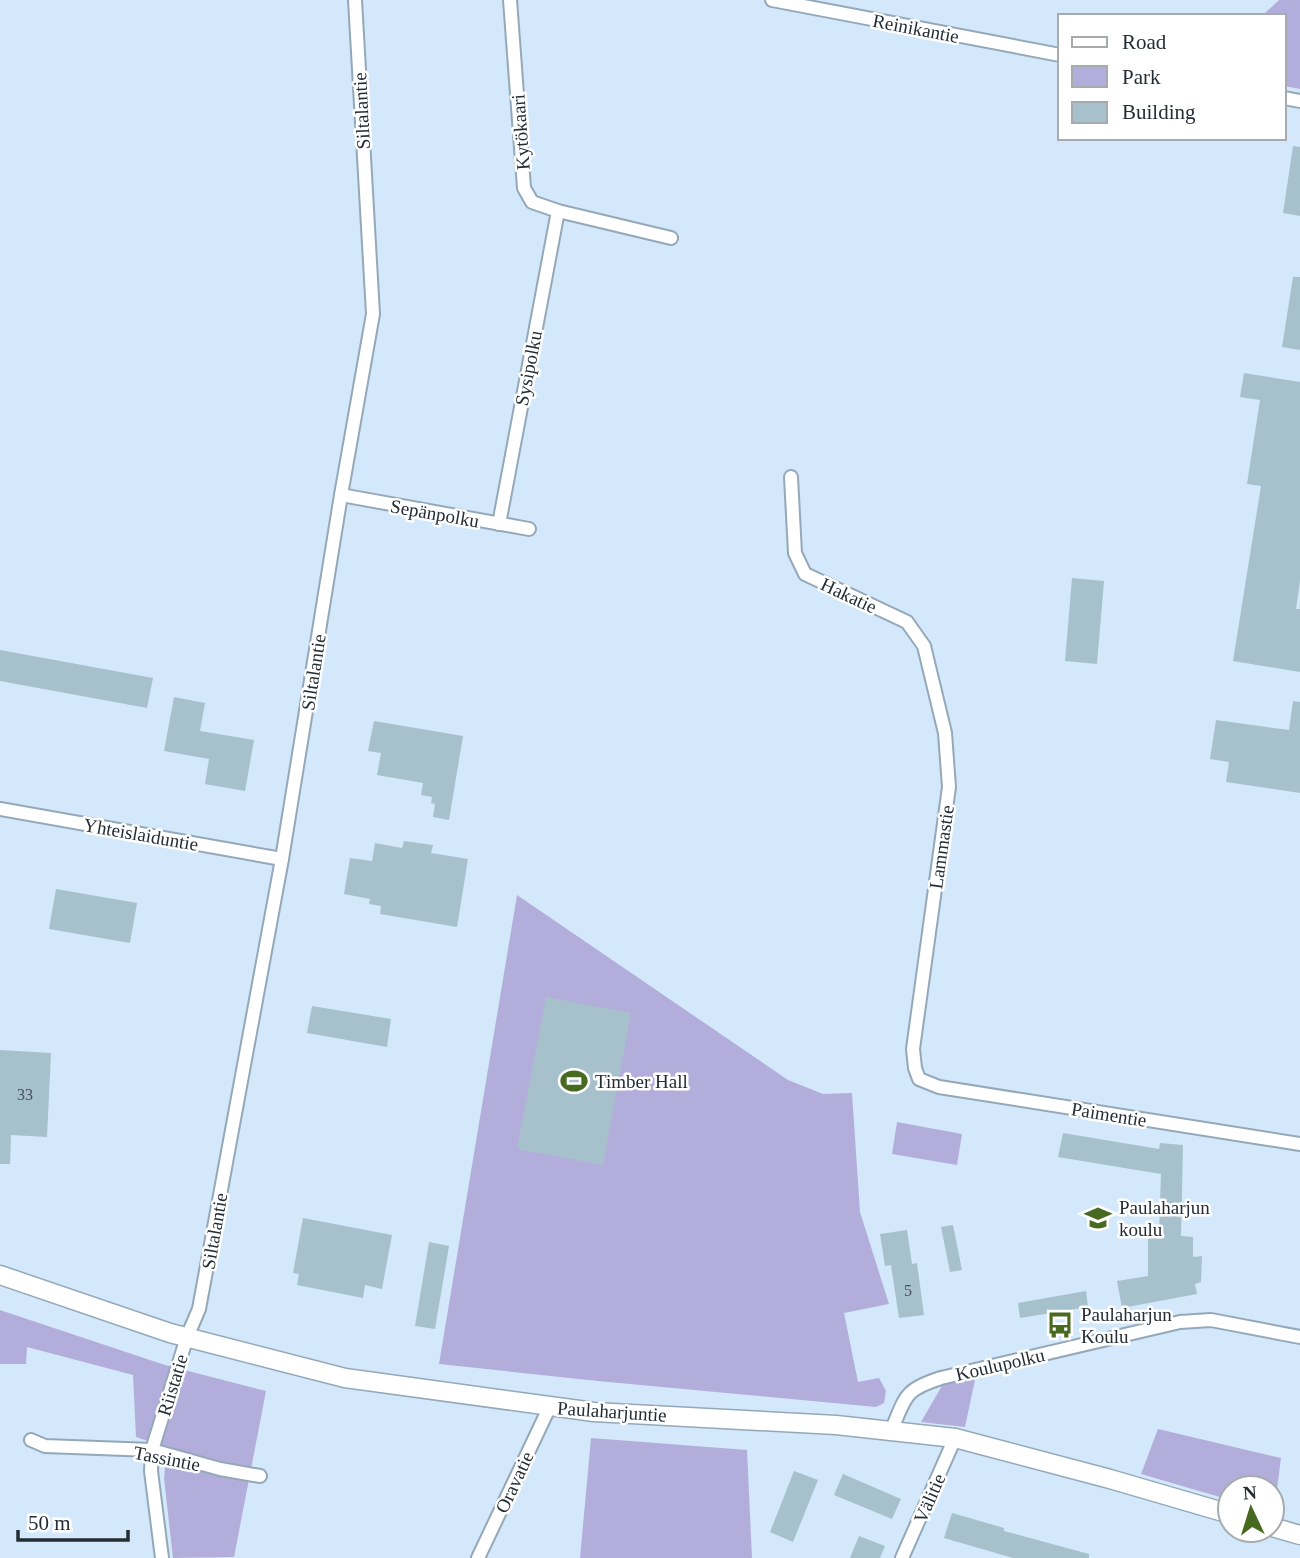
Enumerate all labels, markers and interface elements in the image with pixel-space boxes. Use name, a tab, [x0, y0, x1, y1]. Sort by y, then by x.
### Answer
street label: Reinikantie	[871, 10, 961, 47]
legend	[1058, 14, 1286, 140]
text: Road	[1122, 30, 1167, 54]
text: Park	[1122, 65, 1161, 89]
street label: Siltalantie	[349, 72, 374, 150]
street label: Kytökaari	[507, 93, 534, 171]
text: Building	[1122, 100, 1196, 124]
street label: Sysipolku	[511, 328, 546, 407]
street label: Sepänpolku	[389, 495, 481, 532]
street label: Hakatie	[818, 573, 880, 617]
street label: Siltalantie	[297, 632, 330, 712]
street label: Lammastie	[925, 804, 958, 890]
street label: Yhteislaiduntie	[82, 814, 200, 855]
sports icon: Timber Hall	[559, 1066, 589, 1096]
place label: Timber Hall	[595, 1071, 688, 1092]
house number: 33	[17, 1086, 33, 1103]
street label: Paimentie	[1070, 1098, 1148, 1131]
street label: Siltalantie	[197, 1191, 232, 1271]
place label: Paulaharjun koulu	[1119, 1197, 1210, 1240]
school or university icon: Paulaharjun koulu	[1083, 1203, 1113, 1233]
house number: 5	[904, 1282, 912, 1299]
place label: Paulaharjun Koulu	[1081, 1304, 1172, 1347]
bus stop icon: Paulaharjun Koulu	[1045, 1310, 1075, 1340]
street label: Koulupolku	[954, 1344, 1047, 1385]
street label: Riistatie	[153, 1352, 192, 1418]
street label: Paulaharjuntie	[556, 1397, 667, 1426]
street label: Tassintie	[132, 1442, 202, 1475]
street label: Oravatie	[491, 1448, 538, 1516]
street label: Välitie	[909, 1470, 950, 1526]
north arrow	[1216, 1474, 1286, 1544]
text: N	[1242, 1482, 1258, 1503]
scale bar	[18, 1498, 128, 1542]
text: 50 m	[28, 1511, 71, 1535]

